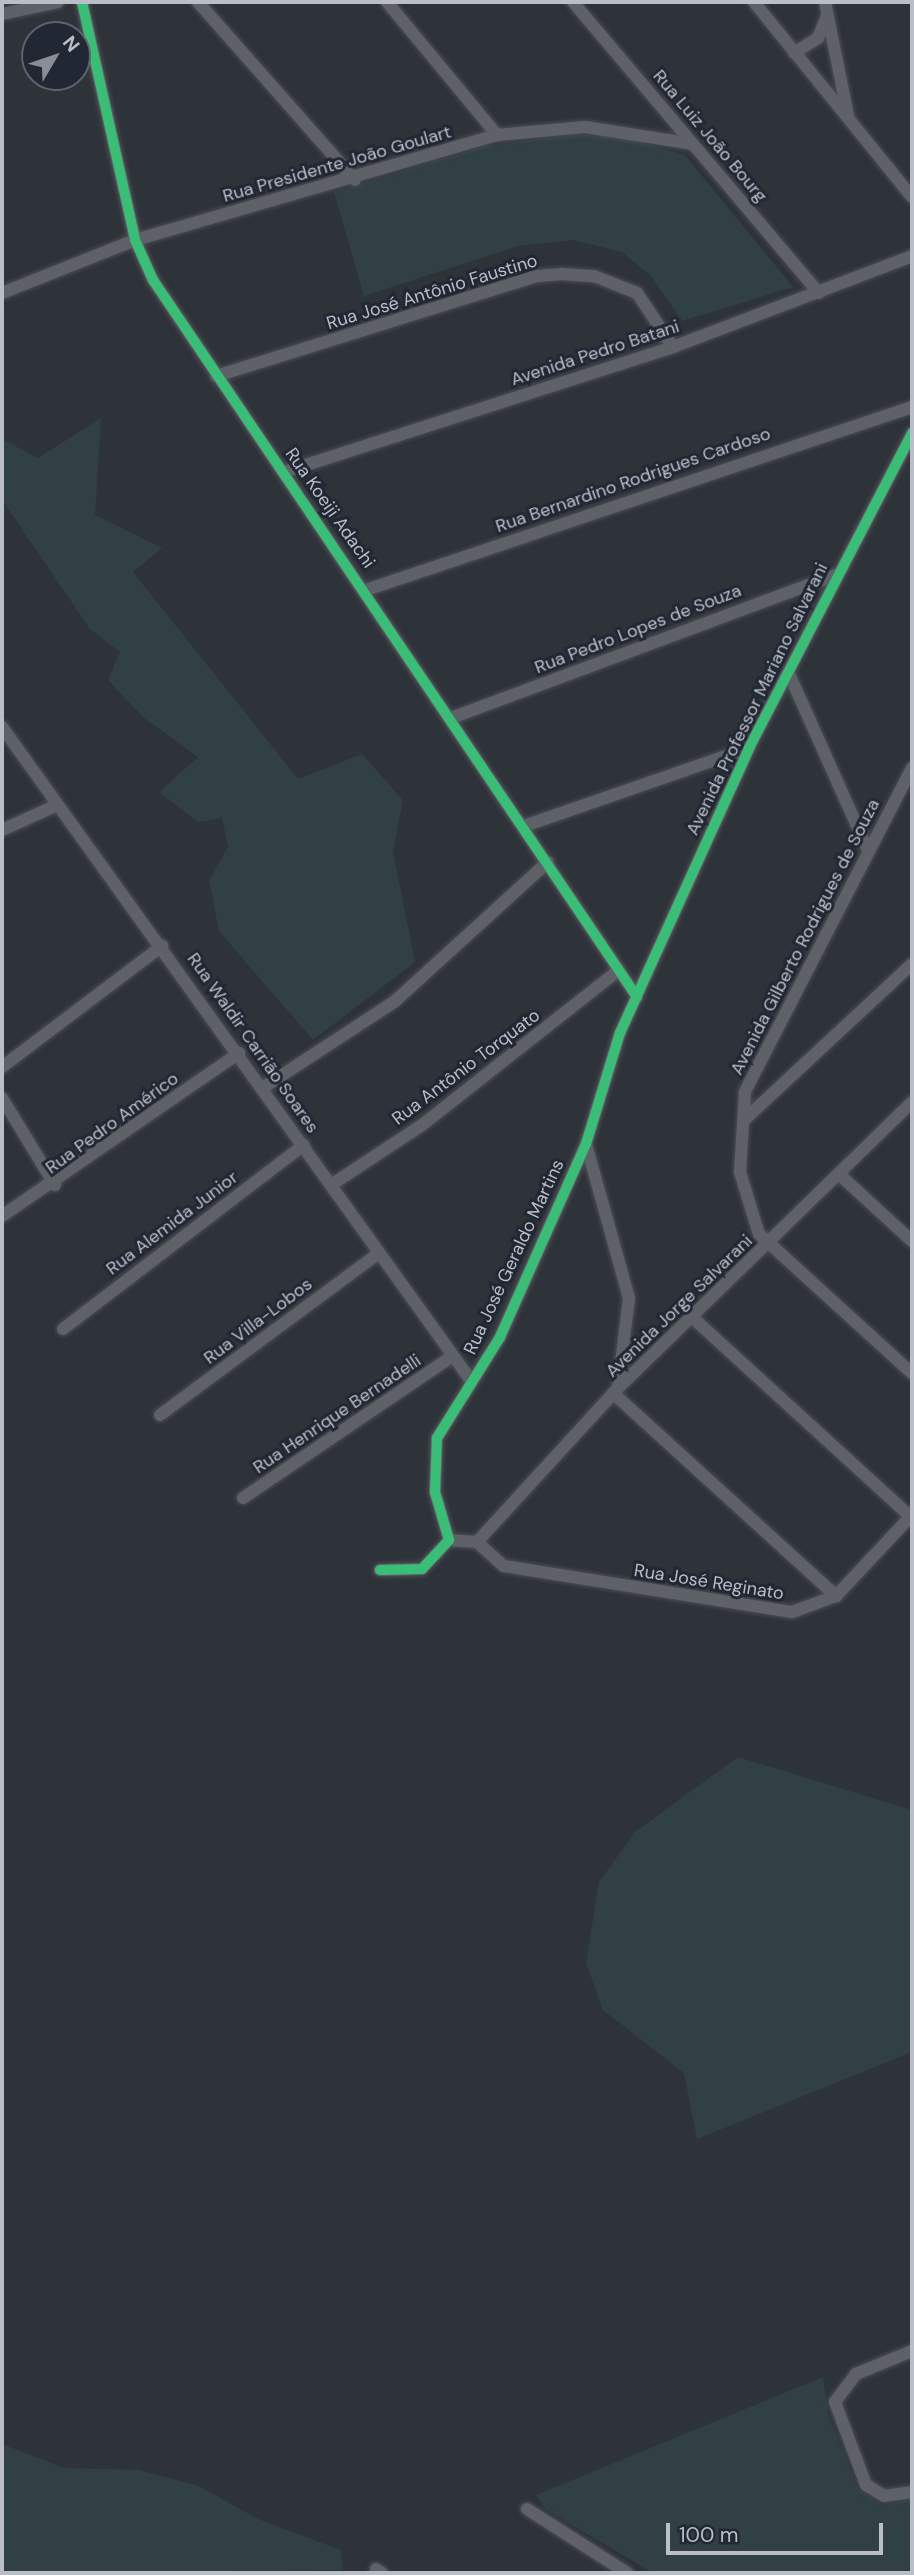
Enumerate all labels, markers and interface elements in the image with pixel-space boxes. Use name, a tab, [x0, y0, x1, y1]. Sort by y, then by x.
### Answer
north arrow	[21, 21, 91, 91]
text: N	[57, 30, 85, 57]
street label: Rua Luiz João Bourg	[648, 65, 772, 207]
street label: Rua Presidente João Goulart	[220, 121, 454, 207]
street label: Rua José Antônio Faustino	[324, 250, 540, 334]
street label: Avenida Pedro Batani	[508, 316, 682, 390]
street label: Rua Bernardino Rodrigues Cardoso	[493, 423, 773, 537]
street label: Rua Koeiji Adachi	[281, 444, 379, 572]
street label: Avenida Professor Mariano Salvarani	[682, 559, 832, 839]
street label: Rua Pedro Lopes de Souza	[532, 580, 744, 678]
street label: Avenida Gilberto Rodrigues de Souza	[726, 796, 884, 1078]
street label: Rua Waldir Carrião Soares	[182, 949, 324, 1137]
street label: Rua Antônio Torquato	[388, 1004, 544, 1130]
street label: Rua Pedro Américo	[41, 1068, 183, 1178]
street label: Rua José Geraldo Martins	[459, 1156, 569, 1358]
street label: Rua Alemida Junior	[102, 1166, 242, 1280]
street label: Avenida Jorge Salvarani	[601, 1230, 757, 1382]
street label: Rua Villa-Lobos	[199, 1273, 317, 1369]
street label: Rua Henrique Bernadelli	[249, 1350, 425, 1478]
street label: Rua José Reginato	[633, 1559, 785, 1605]
scale bar	[669, 2508, 886, 2552]
text: 100 m	[679, 2521, 739, 2549]

